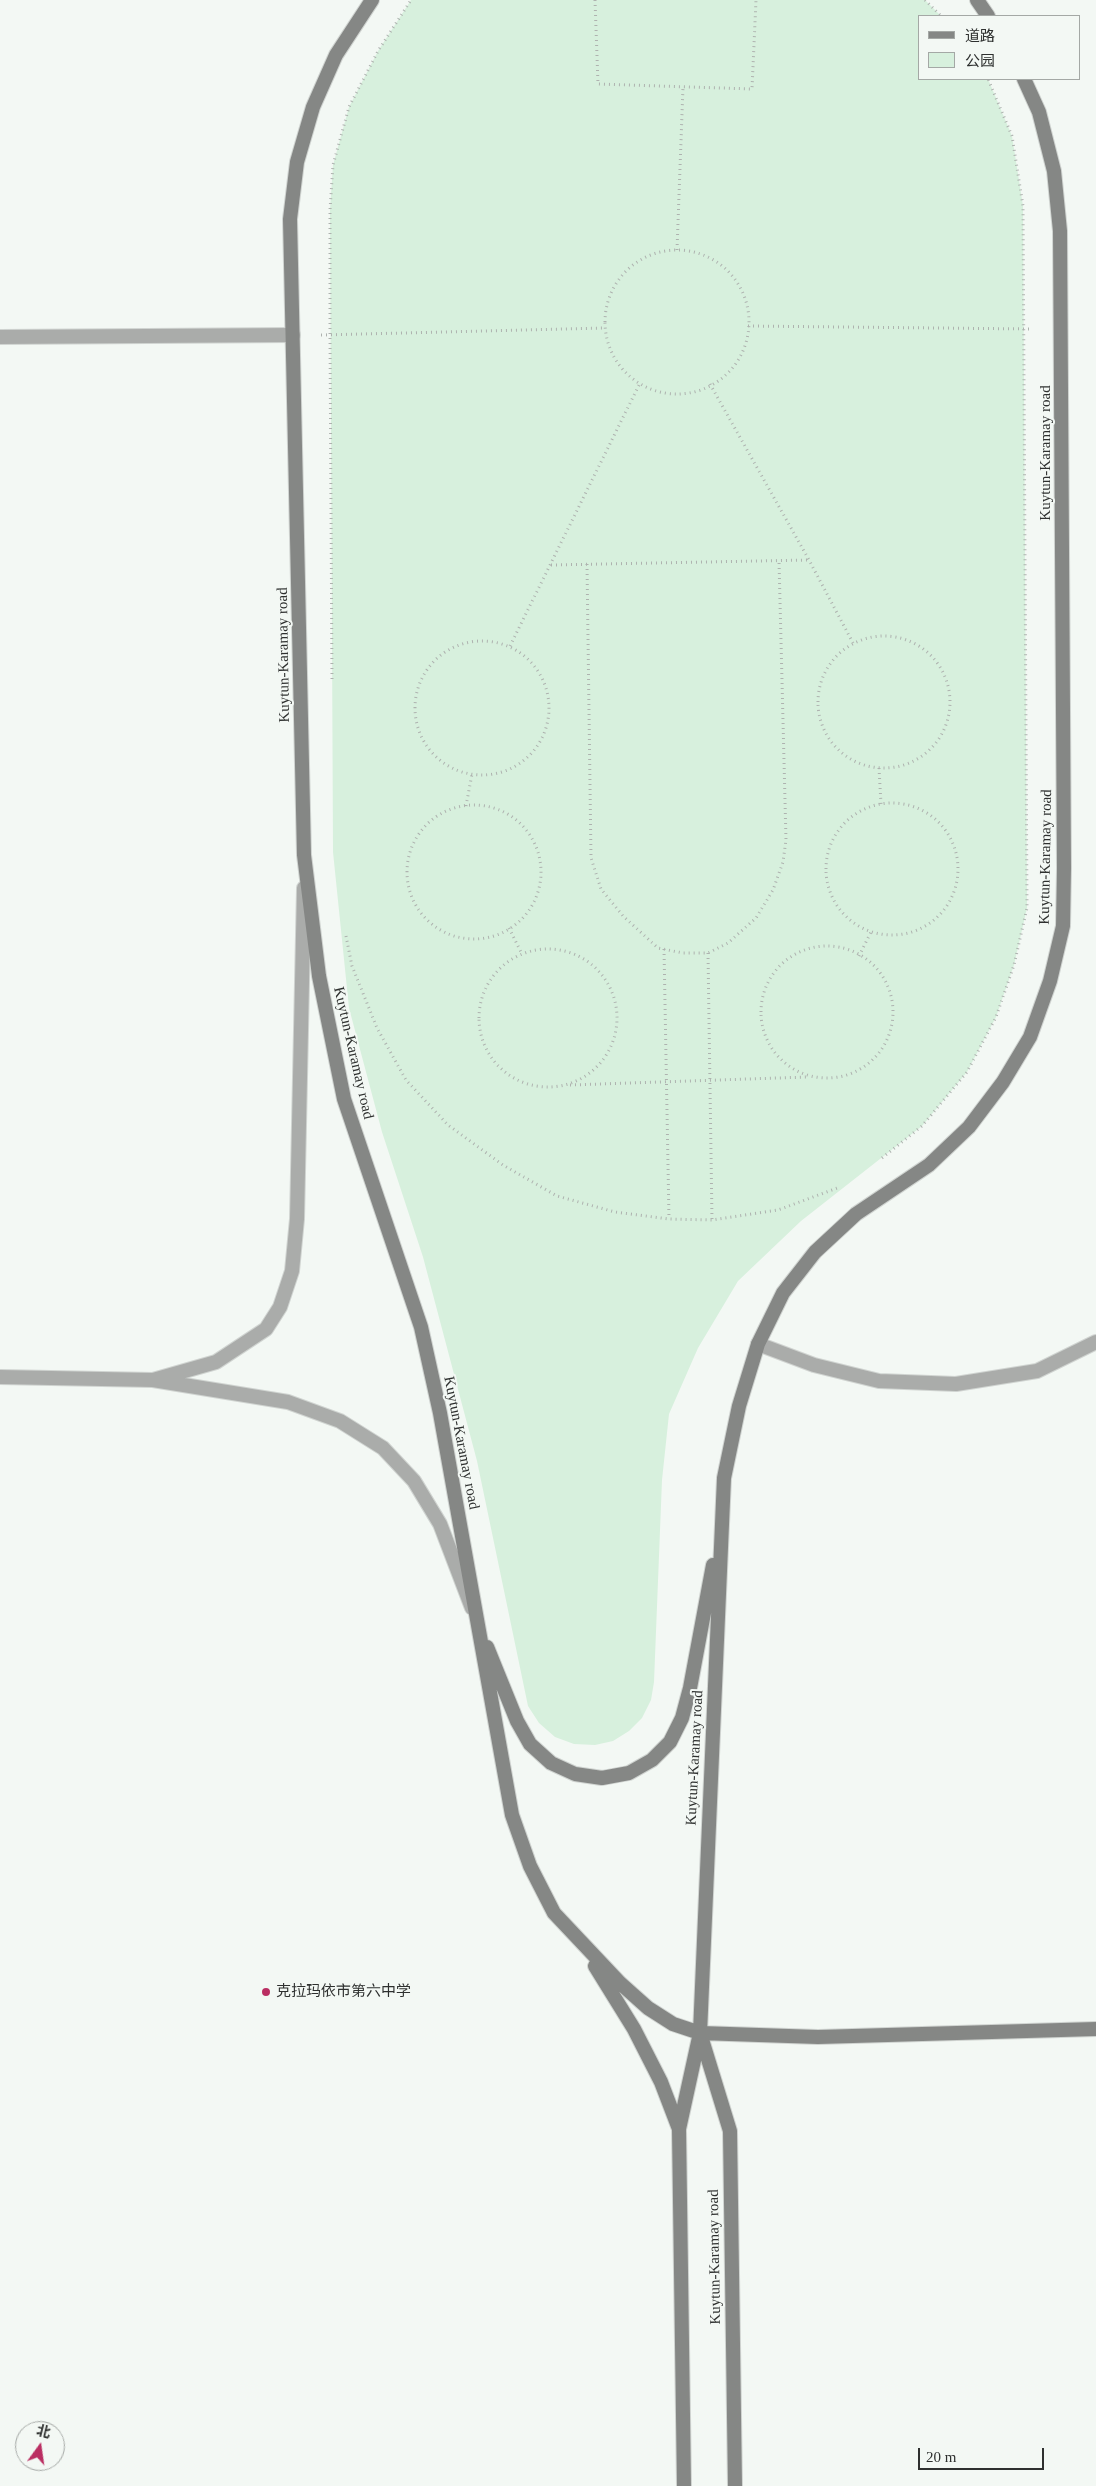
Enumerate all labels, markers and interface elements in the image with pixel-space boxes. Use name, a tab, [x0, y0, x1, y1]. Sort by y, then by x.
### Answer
legend	[918, 15, 1081, 80]
text: 道路	[965, 28, 995, 44]
text: 公园	[965, 53, 995, 69]
street label: Kuytun-Karamay road	[1037, 385, 1055, 521]
street label: Kuytun-Karamay road	[274, 587, 294, 723]
street label: Kuytun-Karamay road	[1036, 789, 1056, 925]
street label: Kuytun-Karamay road	[329, 985, 377, 1121]
street label: Kuytun-Karamay road	[439, 1375, 483, 1511]
street label: Kuytun-Karamay road	[682, 1690, 708, 1826]
place label: 克拉玛依市第六中学	[276, 1983, 411, 2001]
marker: 克拉玛依市第六中学	[260, 1986, 272, 1998]
street label: Kuytun-Karamay road	[705, 2189, 725, 2325]
north arrow	[15, 2421, 65, 2471]
text: 北	[35, 2423, 52, 2441]
scale bar	[921, 2438, 1047, 2470]
text: 20 m	[926, 2449, 956, 2465]

